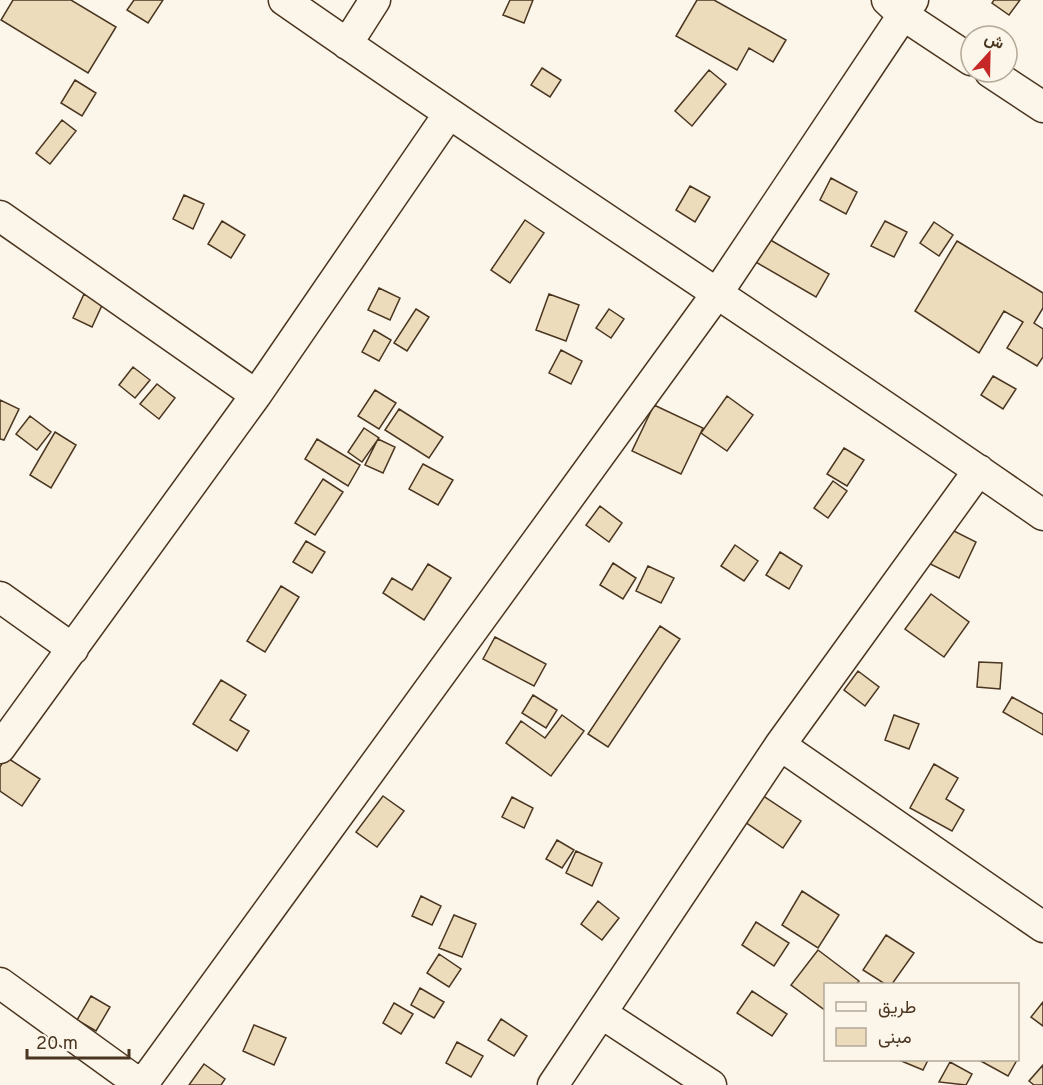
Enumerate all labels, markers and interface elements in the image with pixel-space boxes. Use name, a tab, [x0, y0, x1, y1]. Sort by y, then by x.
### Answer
north arrow	[959, 24, 1019, 84]
text: ش	[981, 29, 1007, 55]
legend	[824, 983, 1019, 1061]
text: طريق	[878, 997, 916, 1020]
scale bar	[27, 1022, 129, 1060]
text: مبنى	[878, 1027, 912, 1050]
text: 20 m	[36, 1033, 78, 1056]

